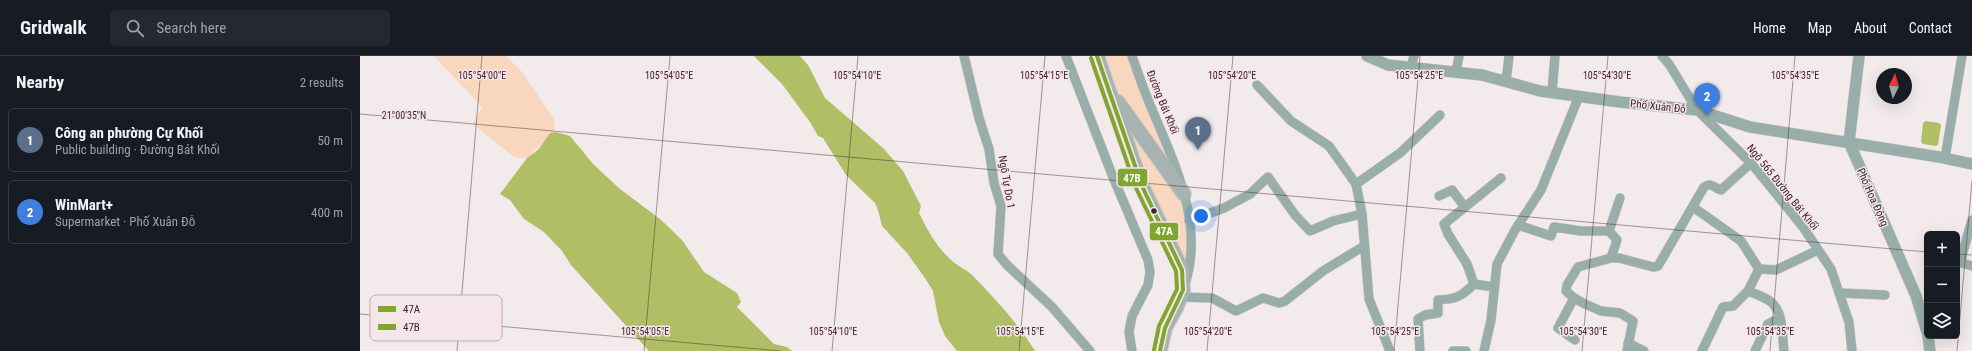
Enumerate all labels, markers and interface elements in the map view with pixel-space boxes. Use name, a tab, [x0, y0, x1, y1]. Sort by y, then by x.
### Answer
search box	[110, 10, 390, 46]
text: Gridwalk	[20, 16, 86, 39]
icon: search	[124, 17, 146, 39]
text: Search here	[156, 19, 226, 37]
text: Home	[1753, 20, 1786, 36]
text: Map	[1808, 20, 1832, 36]
text: About	[1854, 20, 1887, 36]
text: Contact	[1909, 20, 1952, 36]
street label: Đường Bát Khối	[1144, 68, 1181, 136]
north arrow	[1876, 68, 1912, 104]
text: 105°54'00"E	[458, 70, 506, 81]
text: 105°54'05"E	[645, 70, 693, 81]
text: 105°54'10"E	[833, 70, 881, 81]
text: 105°54'15"E	[1020, 70, 1068, 81]
text: 105°54'20"E	[1208, 70, 1256, 81]
text: 105°54'25"E	[1395, 70, 1443, 81]
text: 105°54'30"E	[1583, 70, 1631, 81]
text: 105°54'35"E	[1771, 70, 1819, 81]
text: Nearby	[16, 72, 64, 92]
text: 2 results	[300, 75, 344, 90]
pin: 2	[1694, 83, 1720, 116]
street label: Phố Xuân Đỗ	[1630, 97, 1687, 116]
text: 21°00'35"N	[382, 110, 426, 121]
pin: 1	[1185, 117, 1211, 150]
text: Công an phường Cự Khối	[55, 124, 203, 142]
text: 1	[27, 133, 33, 148]
text: 50 m	[317, 133, 343, 148]
text: Public building · Đường Bát Khối	[55, 142, 220, 157]
street label: Ngõ 565 Đường Bát Khối	[1744, 142, 1821, 233]
street label: Ngõ Tự Do 1	[995, 155, 1018, 210]
street label: Phố Hoa Động	[1854, 166, 1891, 228]
line badge: 47B	[1117, 168, 1148, 187]
text: 47B	[1123, 172, 1141, 185]
text: WinMart+	[55, 196, 113, 214]
text: 2	[27, 205, 33, 220]
text: 400 m	[311, 205, 343, 220]
unlabelled marker	[1149, 206, 1159, 216]
your location	[1191, 206, 1211, 226]
text: Supermarket · Phố Xuân Đỗ	[55, 214, 195, 229]
line badge: 47A	[1149, 222, 1179, 241]
text: 47A	[1155, 225, 1173, 238]
map controls	[1924, 231, 1960, 339]
button: +	[1924, 231, 1960, 267]
button: −	[1924, 267, 1960, 303]
legend	[370, 295, 502, 341]
text: 47A	[403, 303, 421, 316]
button: layers	[1924, 303, 1960, 339]
text: 47B	[403, 321, 420, 334]
text: 105°54'05"E	[621, 326, 669, 337]
text: 105°54'10"E	[809, 326, 857, 337]
text: 105°54'15"E	[996, 326, 1044, 337]
text: 105°54'20"E	[1184, 326, 1232, 337]
text: 105°54'25"E	[1371, 326, 1419, 337]
text: 105°54'30"E	[1559, 326, 1607, 337]
text: 105°54'35"E	[1746, 326, 1794, 337]

